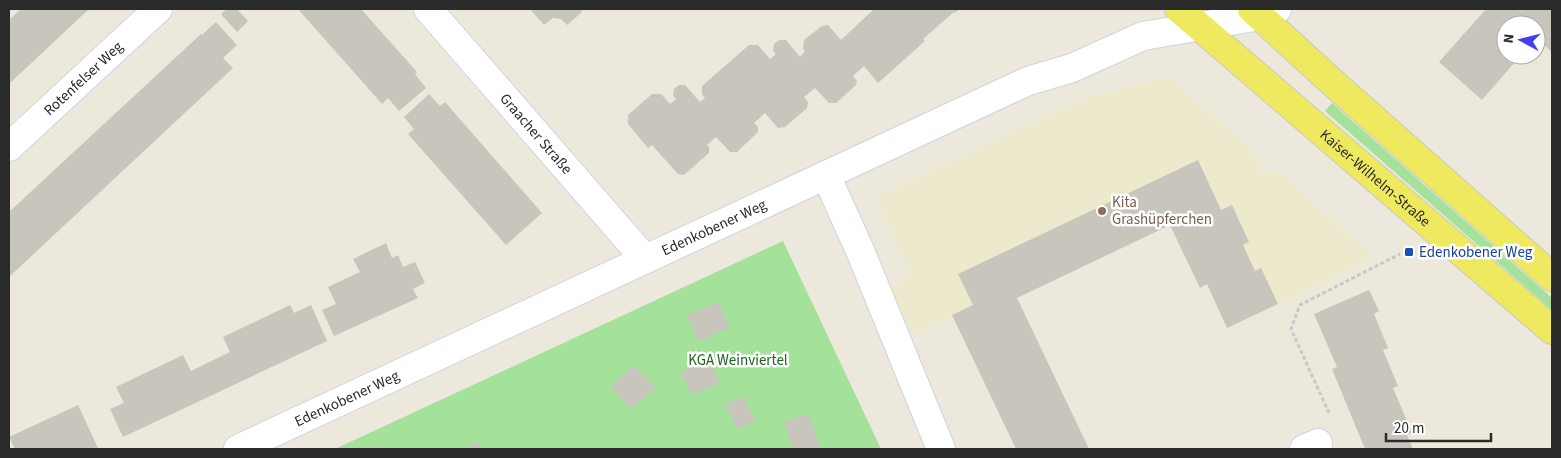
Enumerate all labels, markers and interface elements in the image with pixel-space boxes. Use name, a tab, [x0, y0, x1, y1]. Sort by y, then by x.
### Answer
north arrow	[1496, 15, 1546, 65]
text: N	[1499, 33, 1520, 44]
street label: Rotenfelser Weg	[39, 36, 128, 121]
street label: Graacher Straße	[495, 89, 577, 179]
street label: Kaiser-Wilhelm-Straße	[1315, 125, 1435, 232]
place label: Kita Grashüpferchen	[1112, 192, 1212, 230]
street label: Edenkobener Weg	[658, 194, 770, 261]
marker: Kita Grashüpferchen	[1096, 205, 1108, 217]
place label: Edenkobener Weg	[1419, 242, 1533, 263]
marker: Edenkobener Weg	[1403, 246, 1415, 258]
park label: KGA Weinviertel	[688, 350, 788, 371]
street label: Edenkobener Weg	[291, 365, 403, 432]
scale bar	[1386, 410, 1491, 442]
text: 20 m	[1394, 418, 1424, 439]

